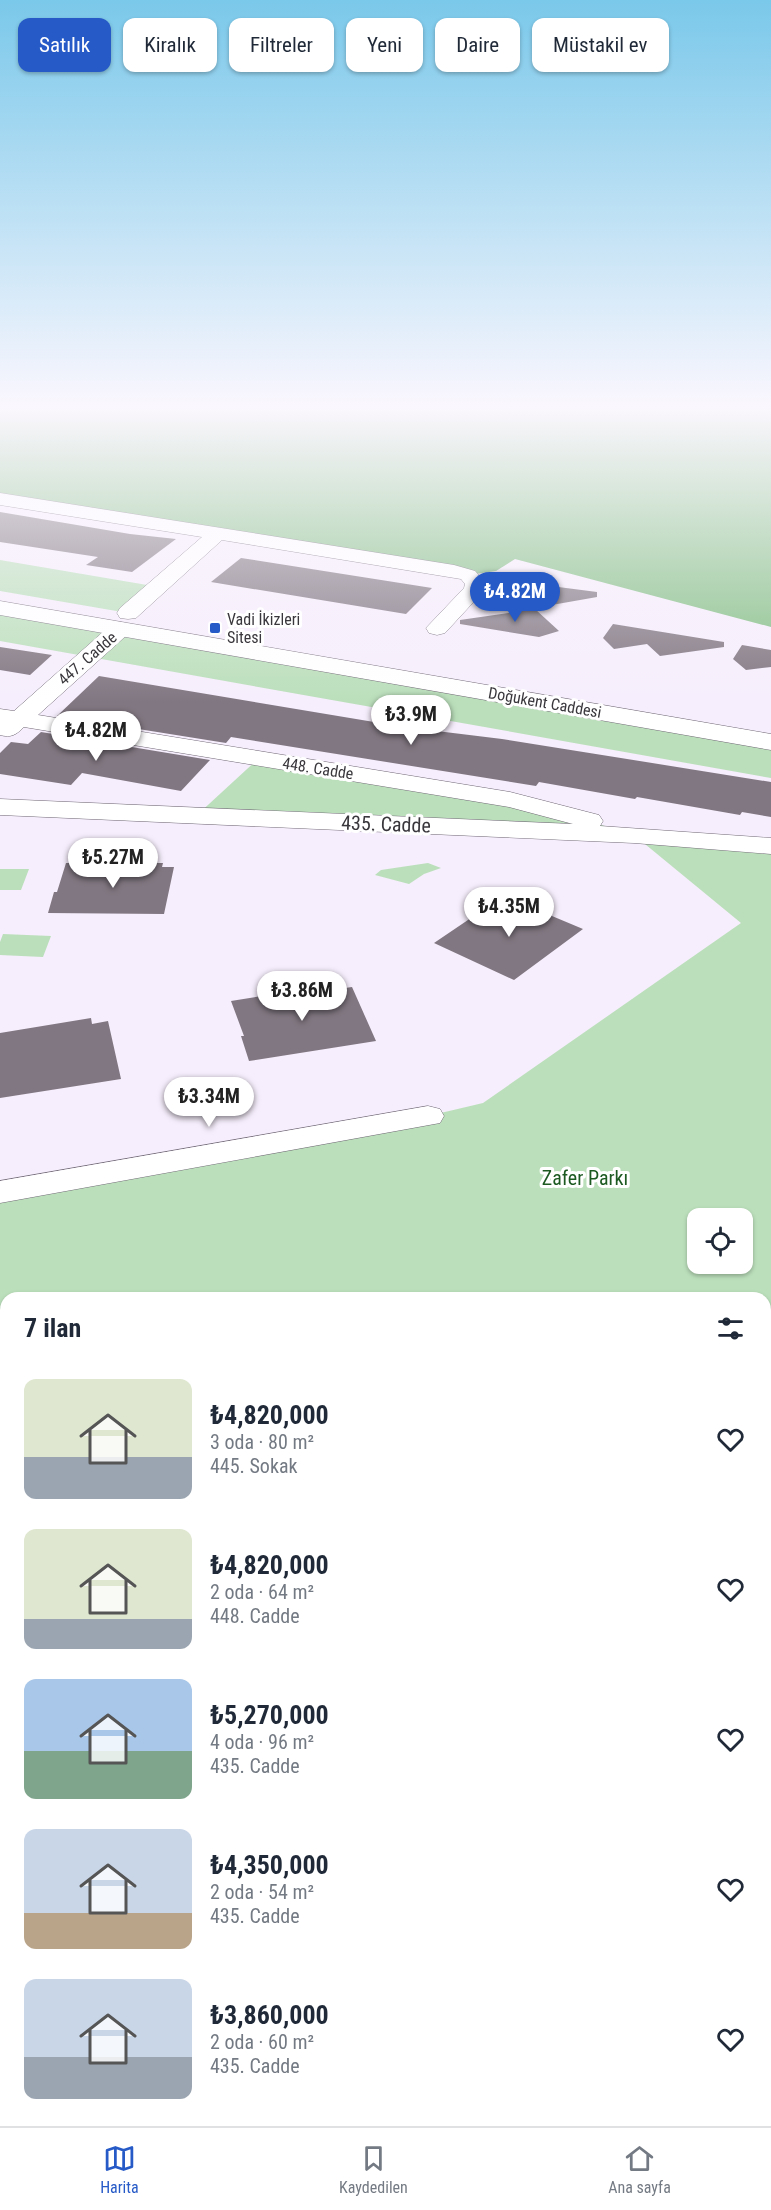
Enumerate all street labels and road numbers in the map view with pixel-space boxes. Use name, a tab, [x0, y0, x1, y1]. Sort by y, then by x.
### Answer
street label: 447. Cadde	[54, 628, 121, 689]
street label: Doğukent Caddesi	[487, 683, 603, 722]
street label: 448. Cadde	[281, 754, 355, 783]
street label: 435. Cadde	[341, 810, 431, 838]

